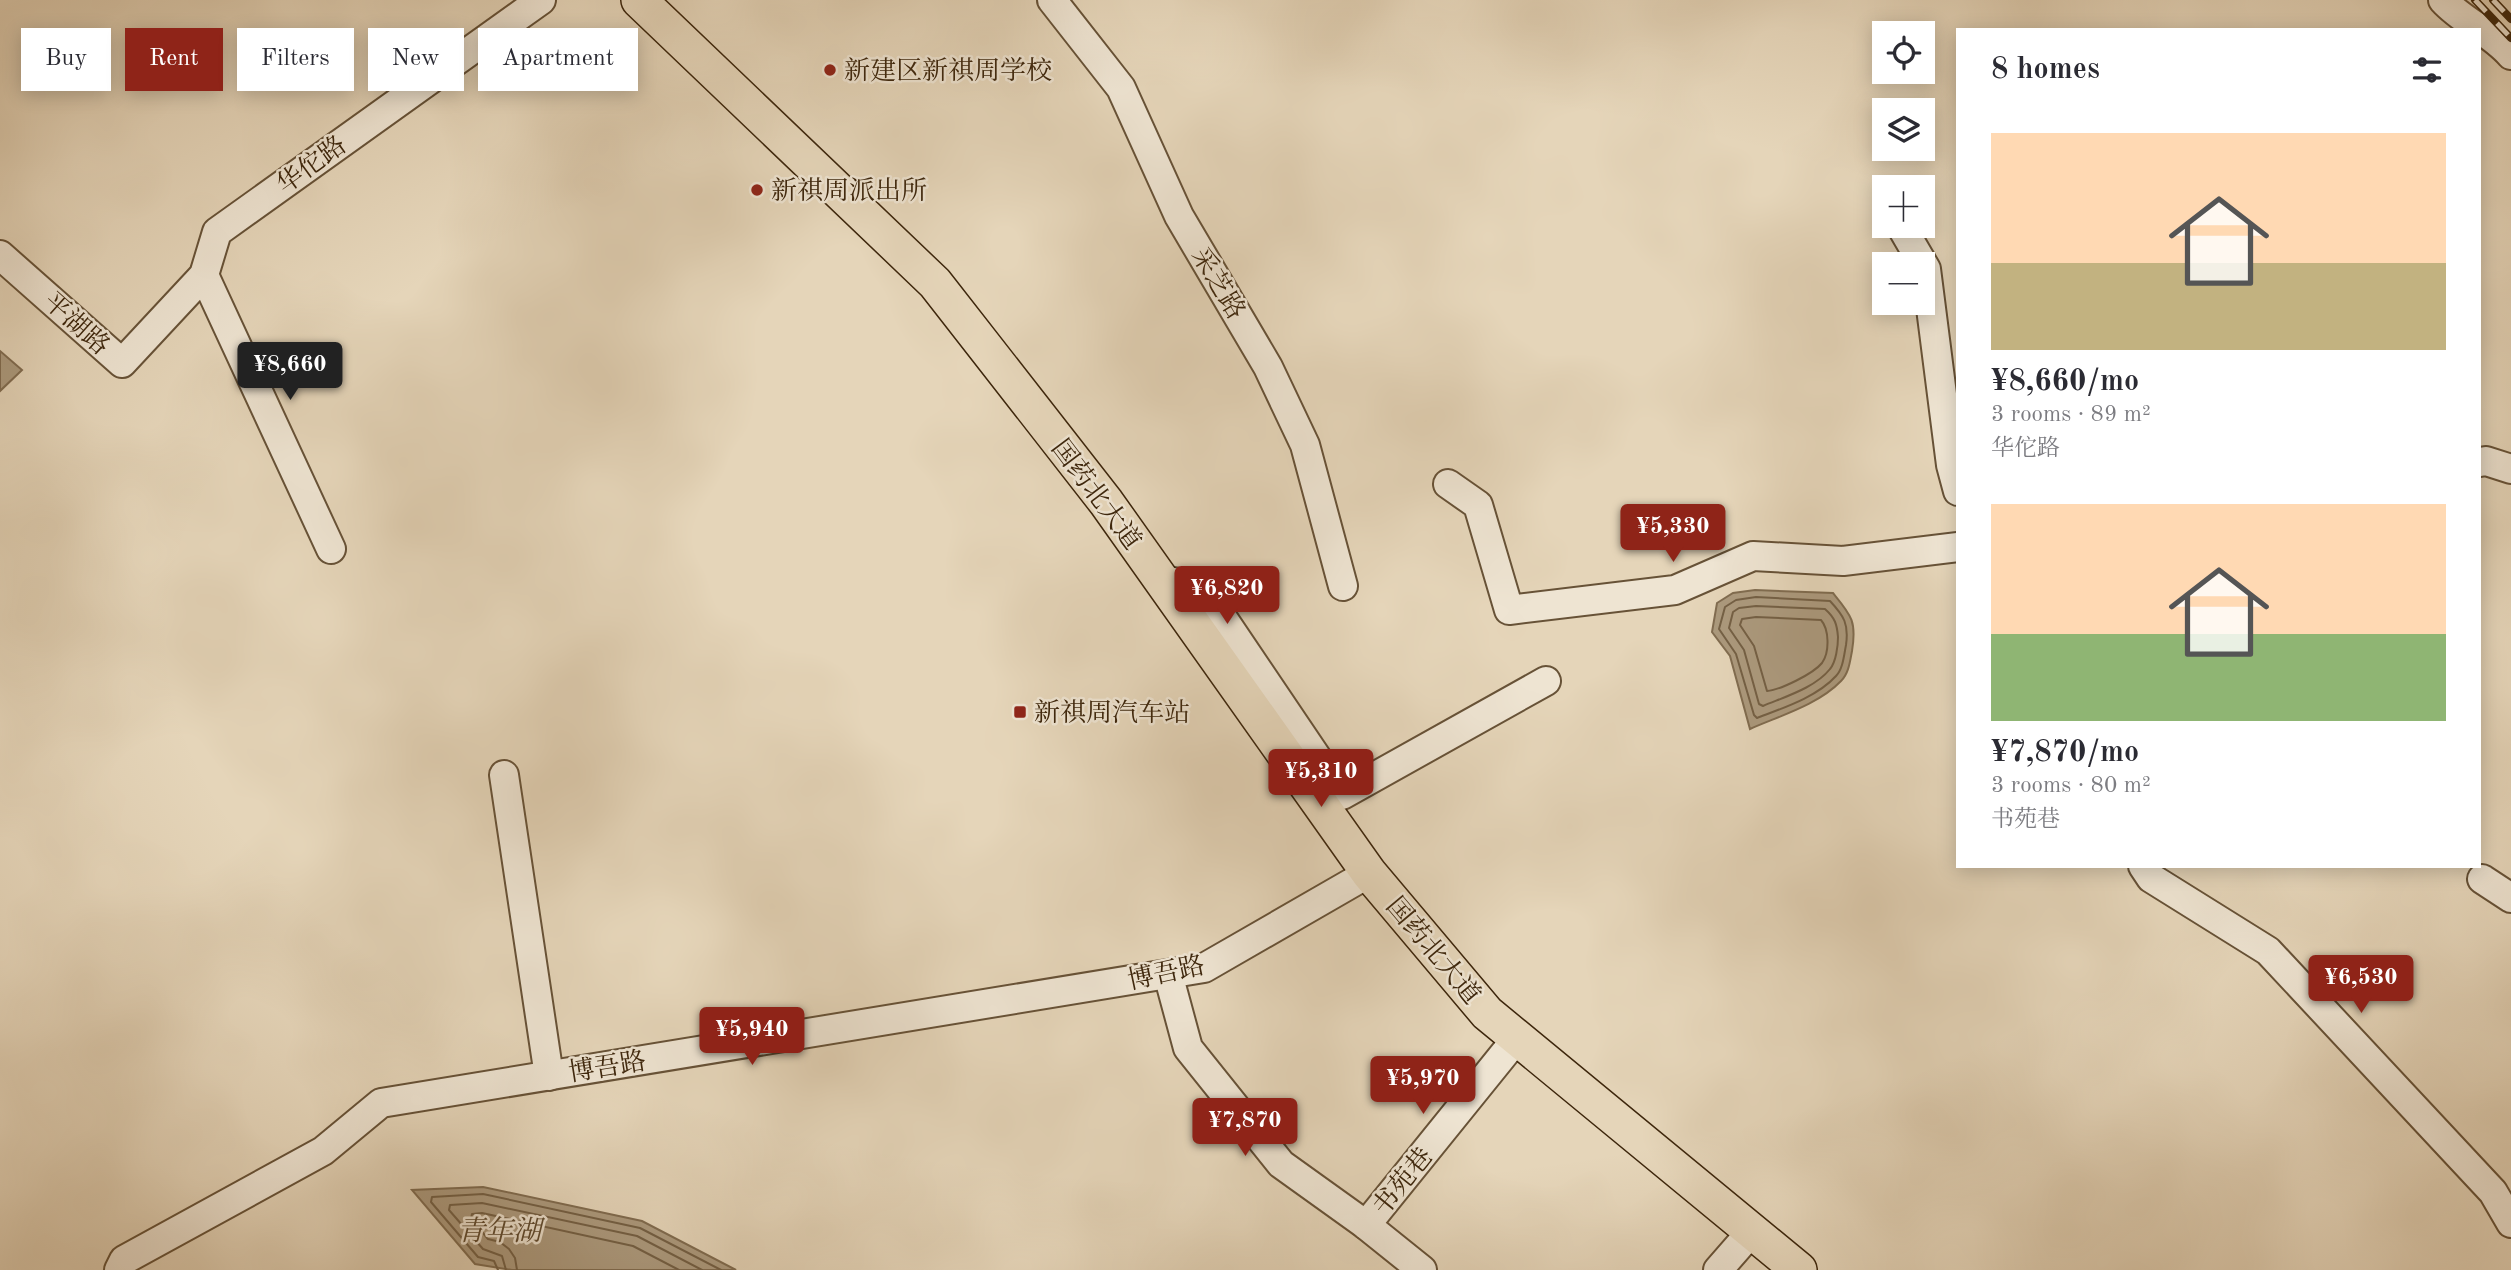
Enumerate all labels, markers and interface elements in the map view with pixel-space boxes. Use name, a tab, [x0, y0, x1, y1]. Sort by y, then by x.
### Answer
map controls	[1872, 21, 1935, 315]
button: locate	[1872, 21, 1935, 84]
chip: Buy	[21, 28, 111, 91]
chip: Rent	[125, 28, 223, 91]
chip: Filters	[237, 28, 354, 91]
chip: New	[368, 28, 464, 91]
chip: Apartment	[478, 28, 638, 91]
icon: filters	[2408, 51, 2446, 89]
text: 8 homes	[1991, 55, 2100, 85]
place label: 新建区新祺周学校	[844, 57, 1052, 85]
marker: 新建区新祺周学校	[822, 62, 838, 78]
button: layers	[1872, 98, 1935, 161]
street label: 华佗路	[271, 130, 351, 199]
button: +	[1872, 175, 1935, 238]
place label: 新祺周派出所	[771, 177, 927, 205]
icon: home	[2156, 178, 2282, 304]
marker: 新祺周派出所	[749, 182, 765, 198]
street label: 采芝路	[1186, 243, 1250, 324]
button: −	[1872, 252, 1935, 315]
street label: 平湖路	[38, 287, 115, 360]
pin: ¥8,660	[233, 342, 347, 402]
text: ¥8,660	[253, 353, 327, 376]
text: ¥8,660/mo	[1991, 367, 2139, 397]
text: 3 rooms · 89 m²	[1991, 403, 2151, 426]
street label: 国药北大道	[1046, 434, 1147, 555]
text: 华佗路	[1991, 437, 2060, 460]
pin: ¥5,330	[1616, 504, 1730, 564]
text: ¥5,330	[1636, 515, 1710, 538]
icon: home	[2156, 549, 2282, 675]
pin: ¥6,820	[1170, 566, 1284, 626]
text: ¥6,820	[1190, 577, 1264, 600]
place label: 新祺周汽车站	[1034, 699, 1190, 727]
marker: 新祺周汽车站	[1012, 704, 1028, 720]
text: ¥7,870/mo	[1991, 738, 2139, 768]
pin: ¥5,310	[1264, 750, 1378, 809]
text: ¥5,310	[1284, 760, 1358, 783]
text: 3 rooms · 80 m²	[1991, 774, 2151, 797]
text: 书苑巷	[1991, 808, 2060, 831]
street label: 国药北大道	[1381, 892, 1486, 1009]
street label: 博吾路	[1125, 951, 1207, 995]
pin: ¥6,530	[2304, 956, 2418, 1015]
text: ¥6,530	[2324, 966, 2398, 989]
pin: ¥5,940	[695, 1007, 809, 1067]
text: ¥5,940	[715, 1018, 789, 1041]
street label: 博吾路	[566, 1047, 648, 1087]
pin: ¥5,970	[1366, 1056, 1480, 1116]
text: ¥5,970	[1386, 1067, 1460, 1090]
pin: ¥7,870	[1188, 1098, 1302, 1158]
text: ¥7,870	[1208, 1109, 1282, 1132]
street label: 书苑巷	[1367, 1143, 1438, 1221]
water label: 青年湖	[457, 1216, 546, 1247]

